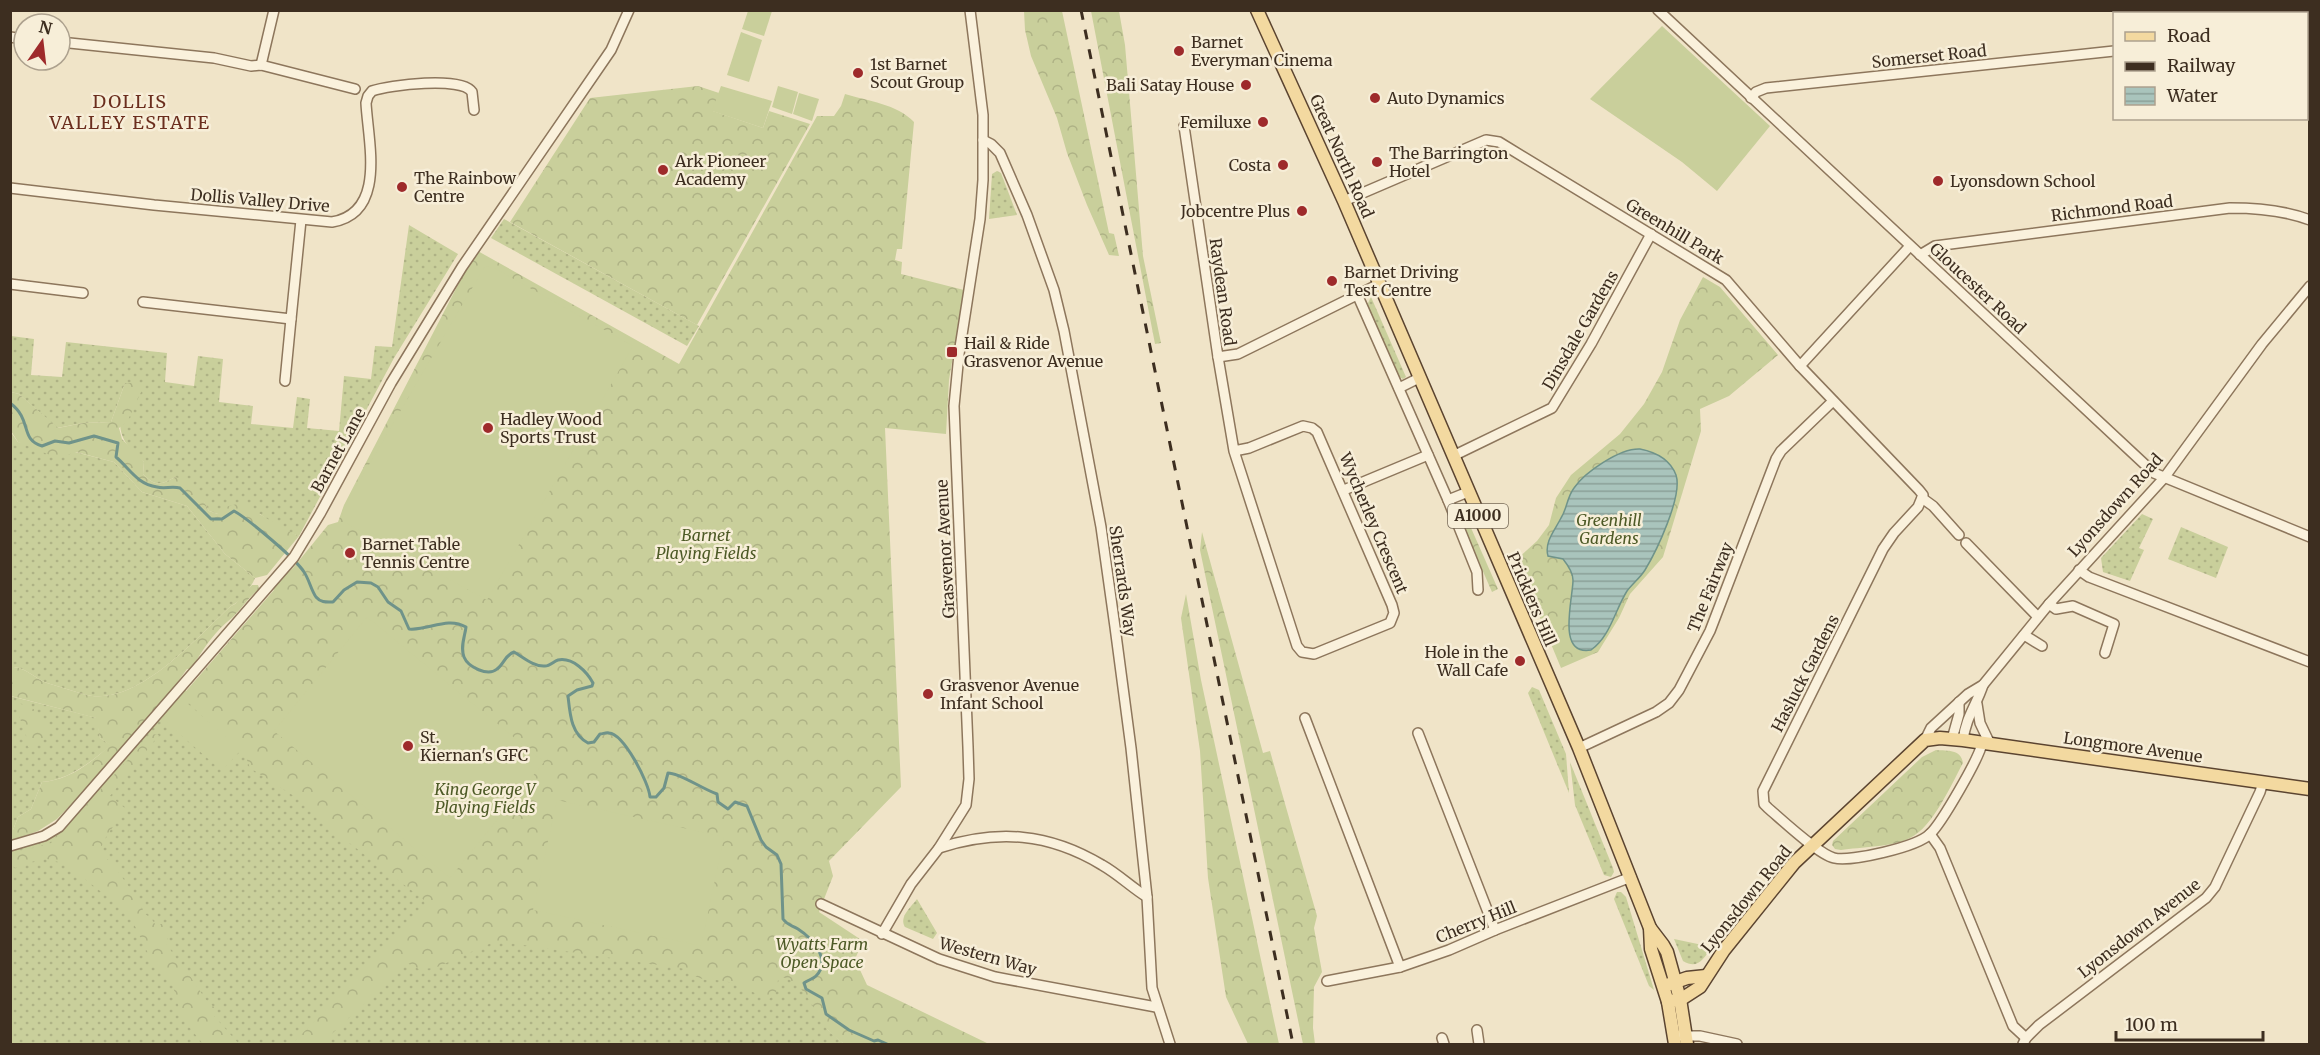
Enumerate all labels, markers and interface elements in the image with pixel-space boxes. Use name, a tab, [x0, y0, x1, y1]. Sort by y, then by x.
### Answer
north arrow	[12, 12, 72, 72]
legend	[2113, 12, 2308, 120]
text: N	[37, 16, 55, 39]
text: Road	[2167, 24, 2211, 47]
place label: Barnet Everyman Cinema	[1191, 32, 1333, 70]
street label: Somerset Road	[1871, 40, 1988, 72]
marker: Barnet Everyman Cinema	[1172, 44, 1186, 58]
place label: 1st Barnet Scout Group	[870, 54, 964, 92]
text: Railway	[2167, 54, 2236, 77]
marker: 1st Barnet Scout Group	[851, 66, 865, 80]
place label: Bali Satay House	[1106, 75, 1234, 95]
marker: Bali Satay House	[1239, 78, 1253, 92]
text: Water	[2166, 84, 2218, 107]
place label: Auto Dynamics	[1386, 88, 1505, 108]
district label: DOLLIS VALLEY ESTATE	[49, 90, 210, 134]
street label: Great North Road	[1306, 91, 1378, 221]
marker: Auto Dynamics	[1368, 91, 1382, 105]
place label: Femiluxe	[1180, 112, 1251, 132]
marker: Femiluxe	[1256, 115, 1270, 129]
place label: The Barrington Hotel	[1389, 143, 1509, 181]
place label: Ark Pioneer Academy	[674, 151, 767, 189]
place label: Costa	[1229, 155, 1271, 175]
marker: The Barrington Hotel	[1370, 155, 1384, 169]
marker: Costa	[1276, 158, 1290, 172]
marker: Ark Pioneer Academy	[656, 163, 670, 177]
place label: The Rainbow Centre	[414, 168, 517, 206]
place label: Lyonsdown School	[1950, 171, 2095, 191]
marker: Lyonsdown School	[1931, 174, 1945, 188]
marker: The Rainbow Centre	[395, 180, 409, 194]
street label: Dollis Valley Drive	[190, 184, 330, 216]
street label: Richmond Road	[2050, 191, 2174, 225]
street label: Greenhill Park	[1622, 194, 1728, 269]
place label: Jobcentre Plus	[1180, 201, 1290, 221]
marker: Jobcentre Plus	[1295, 204, 1309, 218]
street label: Raydean Road	[1206, 237, 1241, 347]
street label: Gloucester Road	[1926, 238, 2030, 338]
place label: Barnet Driving Test Centre	[1344, 262, 1459, 300]
street label: Dinsdale Gardens	[1538, 267, 1622, 393]
marker: Barnet Driving Test Centre	[1325, 274, 1339, 288]
place label: Hail & Ride Grasvenor Avenue	[964, 333, 1103, 371]
marker: Hail & Ride Grasvenor Avenue	[945, 345, 959, 359]
street label: Barnet Lane	[306, 404, 370, 496]
place label: Hadley Wood Sports Trust	[500, 409, 602, 447]
marker: Hadley Wood Sports Trust	[481, 421, 495, 435]
street label: Wycherley Crescent	[1335, 449, 1413, 597]
street label: Lyonsdown Road	[2063, 449, 2167, 561]
street label: Grasvenor Avenue	[931, 479, 959, 619]
road number: A1000	[1448, 504, 1508, 528]
park label: Greenhill Gardens	[1576, 510, 1642, 548]
street label: Sherrards Way	[1105, 524, 1141, 639]
park label: Barnet Playing Fields	[656, 525, 757, 563]
place label: Barnet Table Tennis Centre	[362, 534, 469, 572]
street label: The Fairway	[1683, 538, 1737, 635]
marker: Barnet Table Tennis Centre	[343, 546, 357, 560]
street label: Pricklers Hill	[1503, 549, 1561, 649]
street label: Hasluck Gardens	[1767, 611, 1843, 735]
place label: Hole in the Wall Cafe	[1424, 642, 1508, 680]
marker: Hole in the Wall Cafe	[1513, 654, 1527, 668]
place label: Grasvenor Avenue Infant School	[940, 675, 1079, 713]
marker: Grasvenor Avenue Infant School	[921, 687, 935, 701]
place label: St. Kiernan's GFC	[420, 727, 528, 765]
street label: Longmore Avenue	[2062, 727, 2204, 767]
marker: St. Kiernan's GFC	[401, 739, 415, 753]
park label: King George V Playing Fields	[433, 779, 537, 817]
street label: Lyonsdown Road	[1697, 841, 1796, 957]
street label: Lyonsdown Avenue	[2074, 874, 2204, 982]
street label: Cherry Hill	[1433, 897, 1519, 947]
street label: Western Way	[936, 932, 1040, 980]
park label: Wyatts Farm Open Space	[776, 934, 868, 972]
scale bar	[2116, 1004, 2263, 1042]
text: 100 m	[2125, 1013, 2178, 1036]

